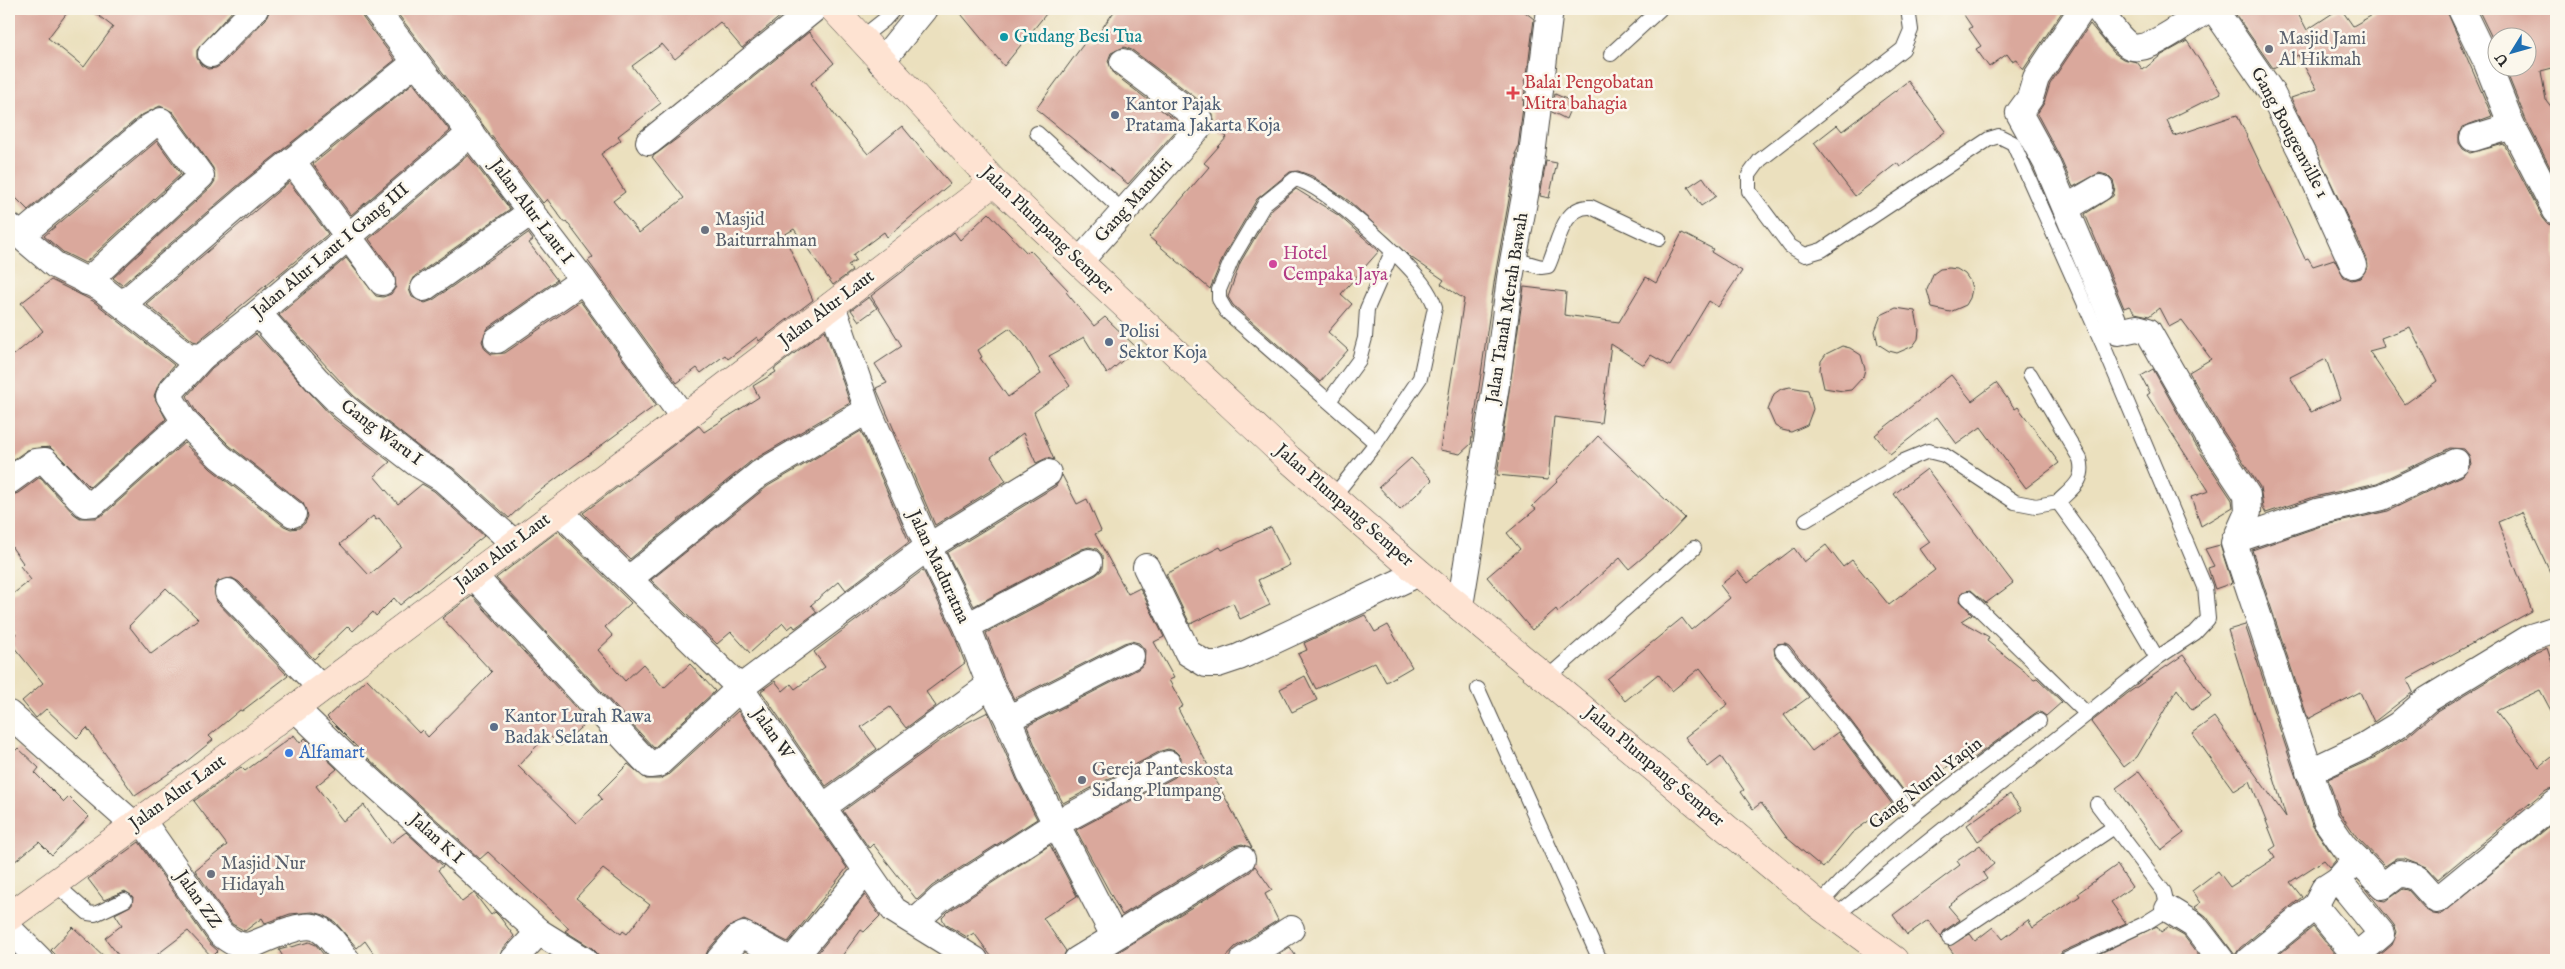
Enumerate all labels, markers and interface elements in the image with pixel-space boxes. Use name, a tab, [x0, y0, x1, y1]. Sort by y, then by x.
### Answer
place label: Gudang Besi Tua	[1014, 26, 1142, 49]
place label: Masjid Jami Al Hikmah	[2278, 28, 2366, 72]
north arrow	[2488, 28, 2538, 78]
marker: Gudang Besi Tua	[998, 31, 1010, 43]
marker: Masjid Jami Al Hikmah	[2263, 43, 2275, 55]
text: U	[2491, 48, 2514, 70]
street label: Gang Bougenville 1	[2245, 64, 2333, 202]
place label: Balai Pengobatan Mitra bahagia	[1524, 72, 1654, 116]
marker: Balai Pengobatan Mitra bahagia	[1506, 86, 1520, 100]
place label: Kantor Pajak Pratama Jakarta Koja	[1125, 94, 1281, 138]
marker: Kantor Pajak Pratama Jakarta Koja	[1109, 109, 1121, 121]
street label: Jalan Alur Laut I	[483, 153, 578, 269]
street label: Gang Mandiri	[1090, 154, 1178, 248]
street label: Jalan Plumpang Semper	[974, 160, 1119, 301]
street label: Jalan Alur Laut I Gang III	[246, 178, 414, 325]
place label: Masjid Baiturrahman	[715, 209, 817, 253]
street label: Jalan Tanah Merah Bawah	[1481, 211, 1535, 407]
marker: Masjid Baiturrahman	[699, 224, 711, 236]
place label: Hotel Cempaka Jaya	[1283, 243, 1388, 287]
marker: Hotel Cempaka Jaya	[1267, 258, 1279, 270]
street label: Jalan Alur Laut	[773, 266, 879, 354]
place label: Polisi Sektor Koja	[1119, 321, 1207, 365]
marker: Polisi Sektor Koja	[1103, 336, 1115, 348]
street label: Gang Waru I	[335, 395, 427, 471]
street label: Jalan Plumpang Semper	[1268, 438, 1418, 573]
street label: Jalan Maduratna	[901, 505, 974, 628]
street label: Jalan Alur Laut	[449, 509, 555, 597]
street label: Jalan Plumpang Semper	[1578, 700, 1729, 833]
street label: Jalan W	[745, 702, 799, 765]
place label: Kantor Lurah Rawa Badak Selatan	[504, 706, 652, 750]
marker: Kantor Lurah Rawa Badak Selatan	[488, 721, 500, 733]
street label: Gang Nurul Yaqin	[1865, 732, 1988, 835]
place label: Alfamart	[298, 742, 365, 765]
marker: Alfamart	[283, 747, 295, 759]
street label: Jalan Alur Laut	[124, 750, 231, 837]
place label: Gereja Panteskosta Sidang Plumpang	[1092, 759, 1233, 803]
marker: Gereja Panteskosta Sidang Plumpang	[1076, 774, 1088, 786]
street label: Jalan K I	[402, 807, 468, 870]
place label: Masjid Nur Hidayah	[221, 853, 306, 897]
street label: Jalan ZZ	[168, 865, 227, 934]
marker: Masjid Nur Hidayah	[205, 868, 217, 880]

